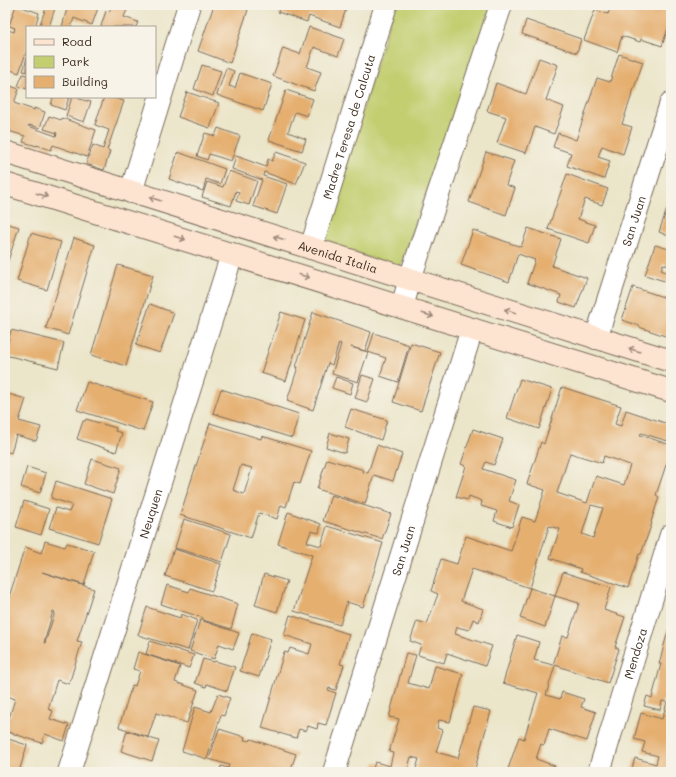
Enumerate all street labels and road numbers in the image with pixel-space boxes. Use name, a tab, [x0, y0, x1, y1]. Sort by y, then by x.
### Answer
street label: Madre Teresa de Calcuta	[319, 52, 378, 201]
street label: San Juan	[618, 194, 649, 248]
street label: Avenida Italia	[296, 237, 380, 276]
street label: Neuquen	[135, 487, 166, 540]
street label: San Juan	[388, 523, 418, 578]
street label: Mendoza	[620, 626, 650, 681]

